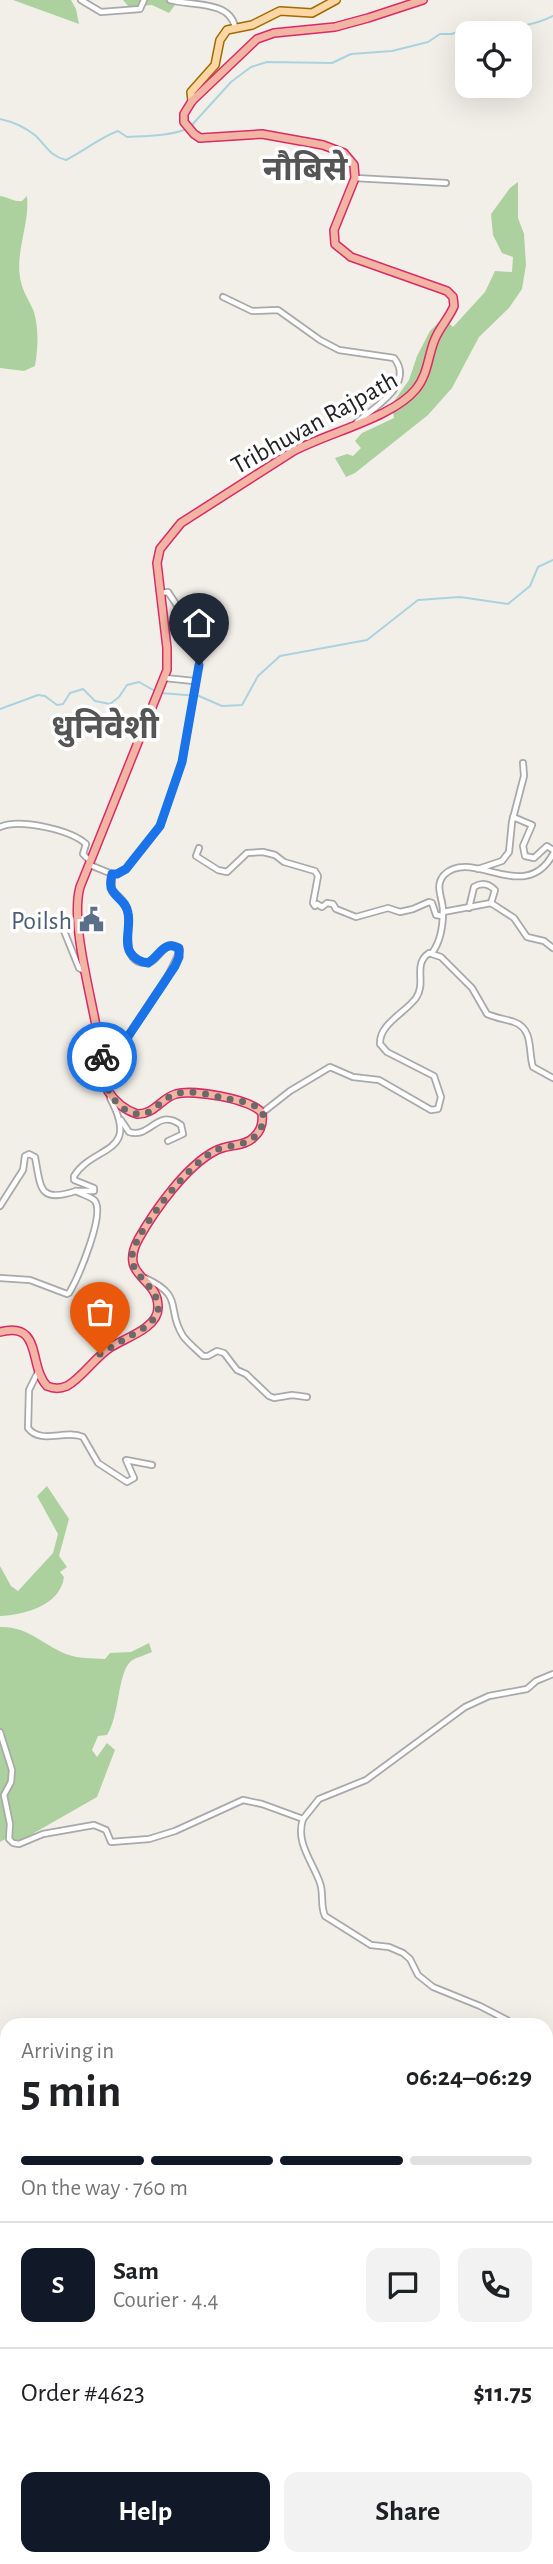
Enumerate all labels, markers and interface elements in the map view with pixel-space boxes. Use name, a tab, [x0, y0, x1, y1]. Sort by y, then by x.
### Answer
map controls	[455, 21, 532, 98]
button: locate	[455, 21, 532, 98]
district label: नौबिसे	[263, 149, 348, 187]
street label: Tribhuvan Rajpath	[227, 367, 402, 479]
pin	[169, 593, 229, 665]
icon: home	[180, 604, 218, 642]
district label: धुनिवेशी	[51, 707, 160, 748]
public building icon: Poilsh	[78, 906, 106, 934]
place label: Poilsh	[11, 908, 72, 934]
courier	[67, 1022, 137, 1092]
icon: bike	[83, 1038, 121, 1076]
pin	[70, 1282, 130, 1354]
icon: bag	[81, 1293, 119, 1331]
text: Arriving in	[21, 2040, 114, 2063]
text: 06:24–06:29	[406, 2064, 532, 2090]
text: 5 min	[21, 2069, 121, 2115]
text: On the way · 760 m	[21, 2177, 188, 2200]
button: chat	[366, 2248, 440, 2322]
button: phone	[458, 2248, 532, 2322]
text: Sam	[113, 2258, 159, 2284]
text: S	[52, 2272, 64, 2298]
text: Courier · 4.4	[113, 2289, 219, 2312]
text: Order #4623	[21, 2380, 145, 2406]
text: $11.75	[473, 2380, 532, 2406]
button: Help	[21, 2472, 270, 2552]
button: Share	[284, 2472, 532, 2552]

